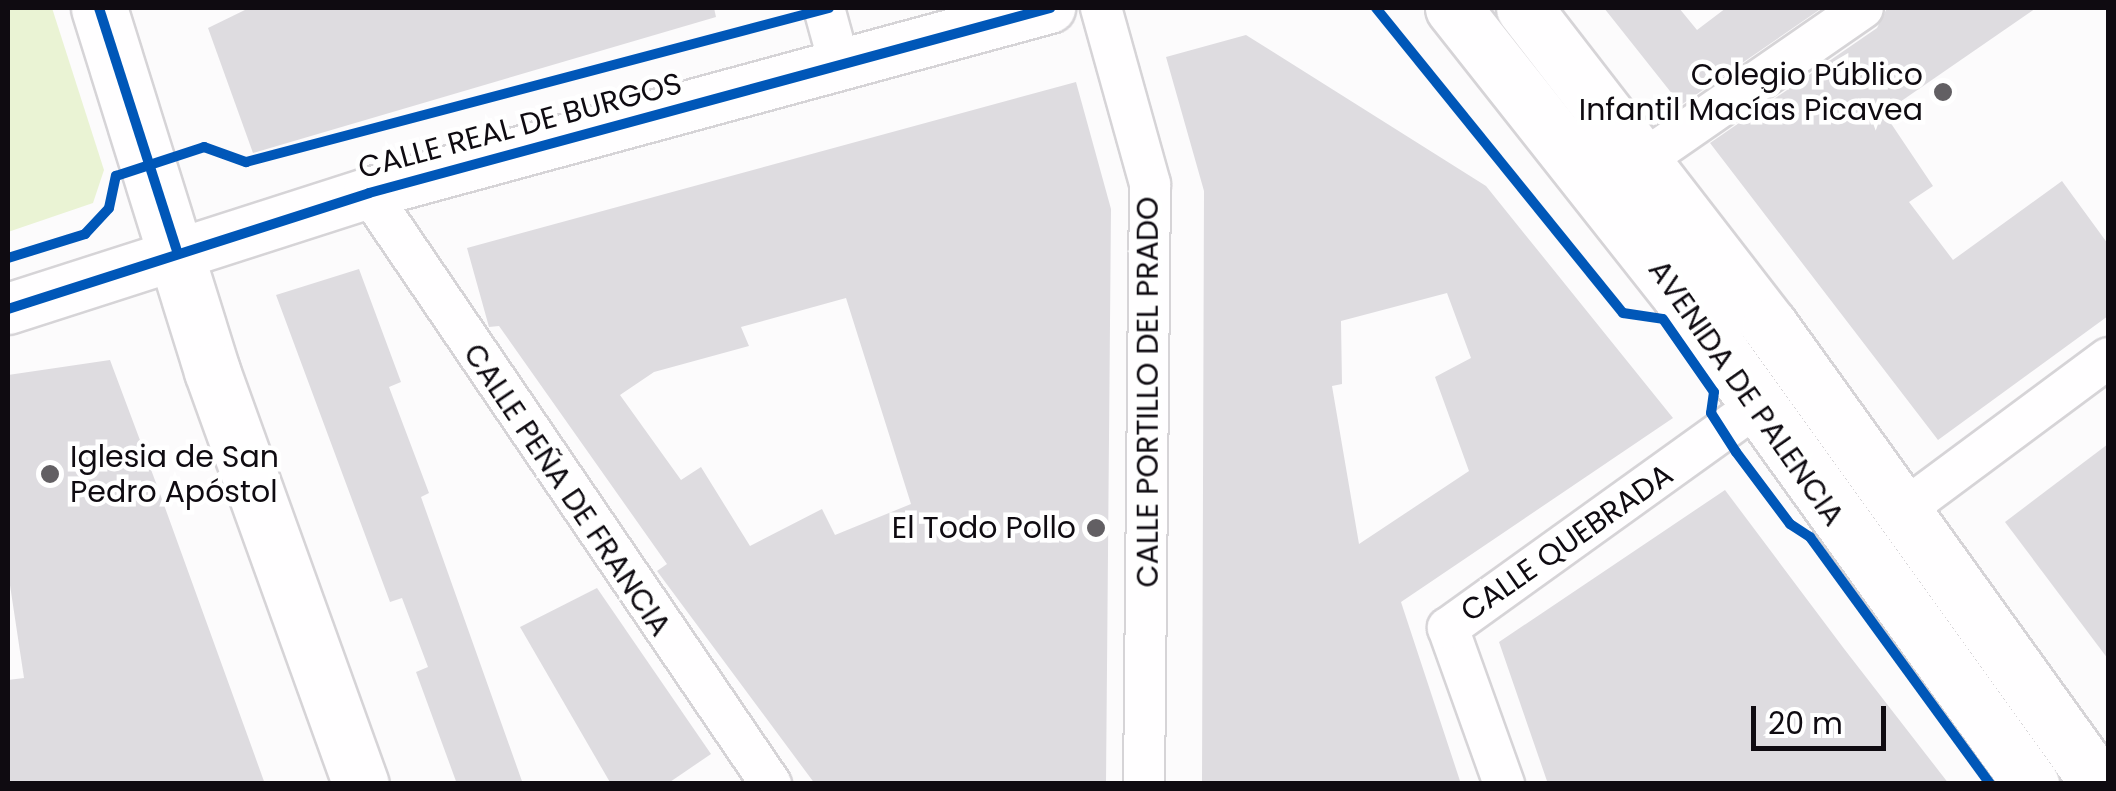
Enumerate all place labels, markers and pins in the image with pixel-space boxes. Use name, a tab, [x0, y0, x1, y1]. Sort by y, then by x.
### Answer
place label: Colegio Público Infantil Macías Picavea	[1579, 57, 1923, 128]
marker: Colegio Público Infantil Macías Picavea	[1932, 81, 1954, 103]
place label: Iglesia de San Pedro Apóstol	[70, 439, 279, 510]
marker: Iglesia de San Pedro Apóstol	[39, 463, 61, 485]
place label: El Todo Pollo	[892, 510, 1076, 546]
marker: El Todo Pollo	[1085, 517, 1107, 539]

